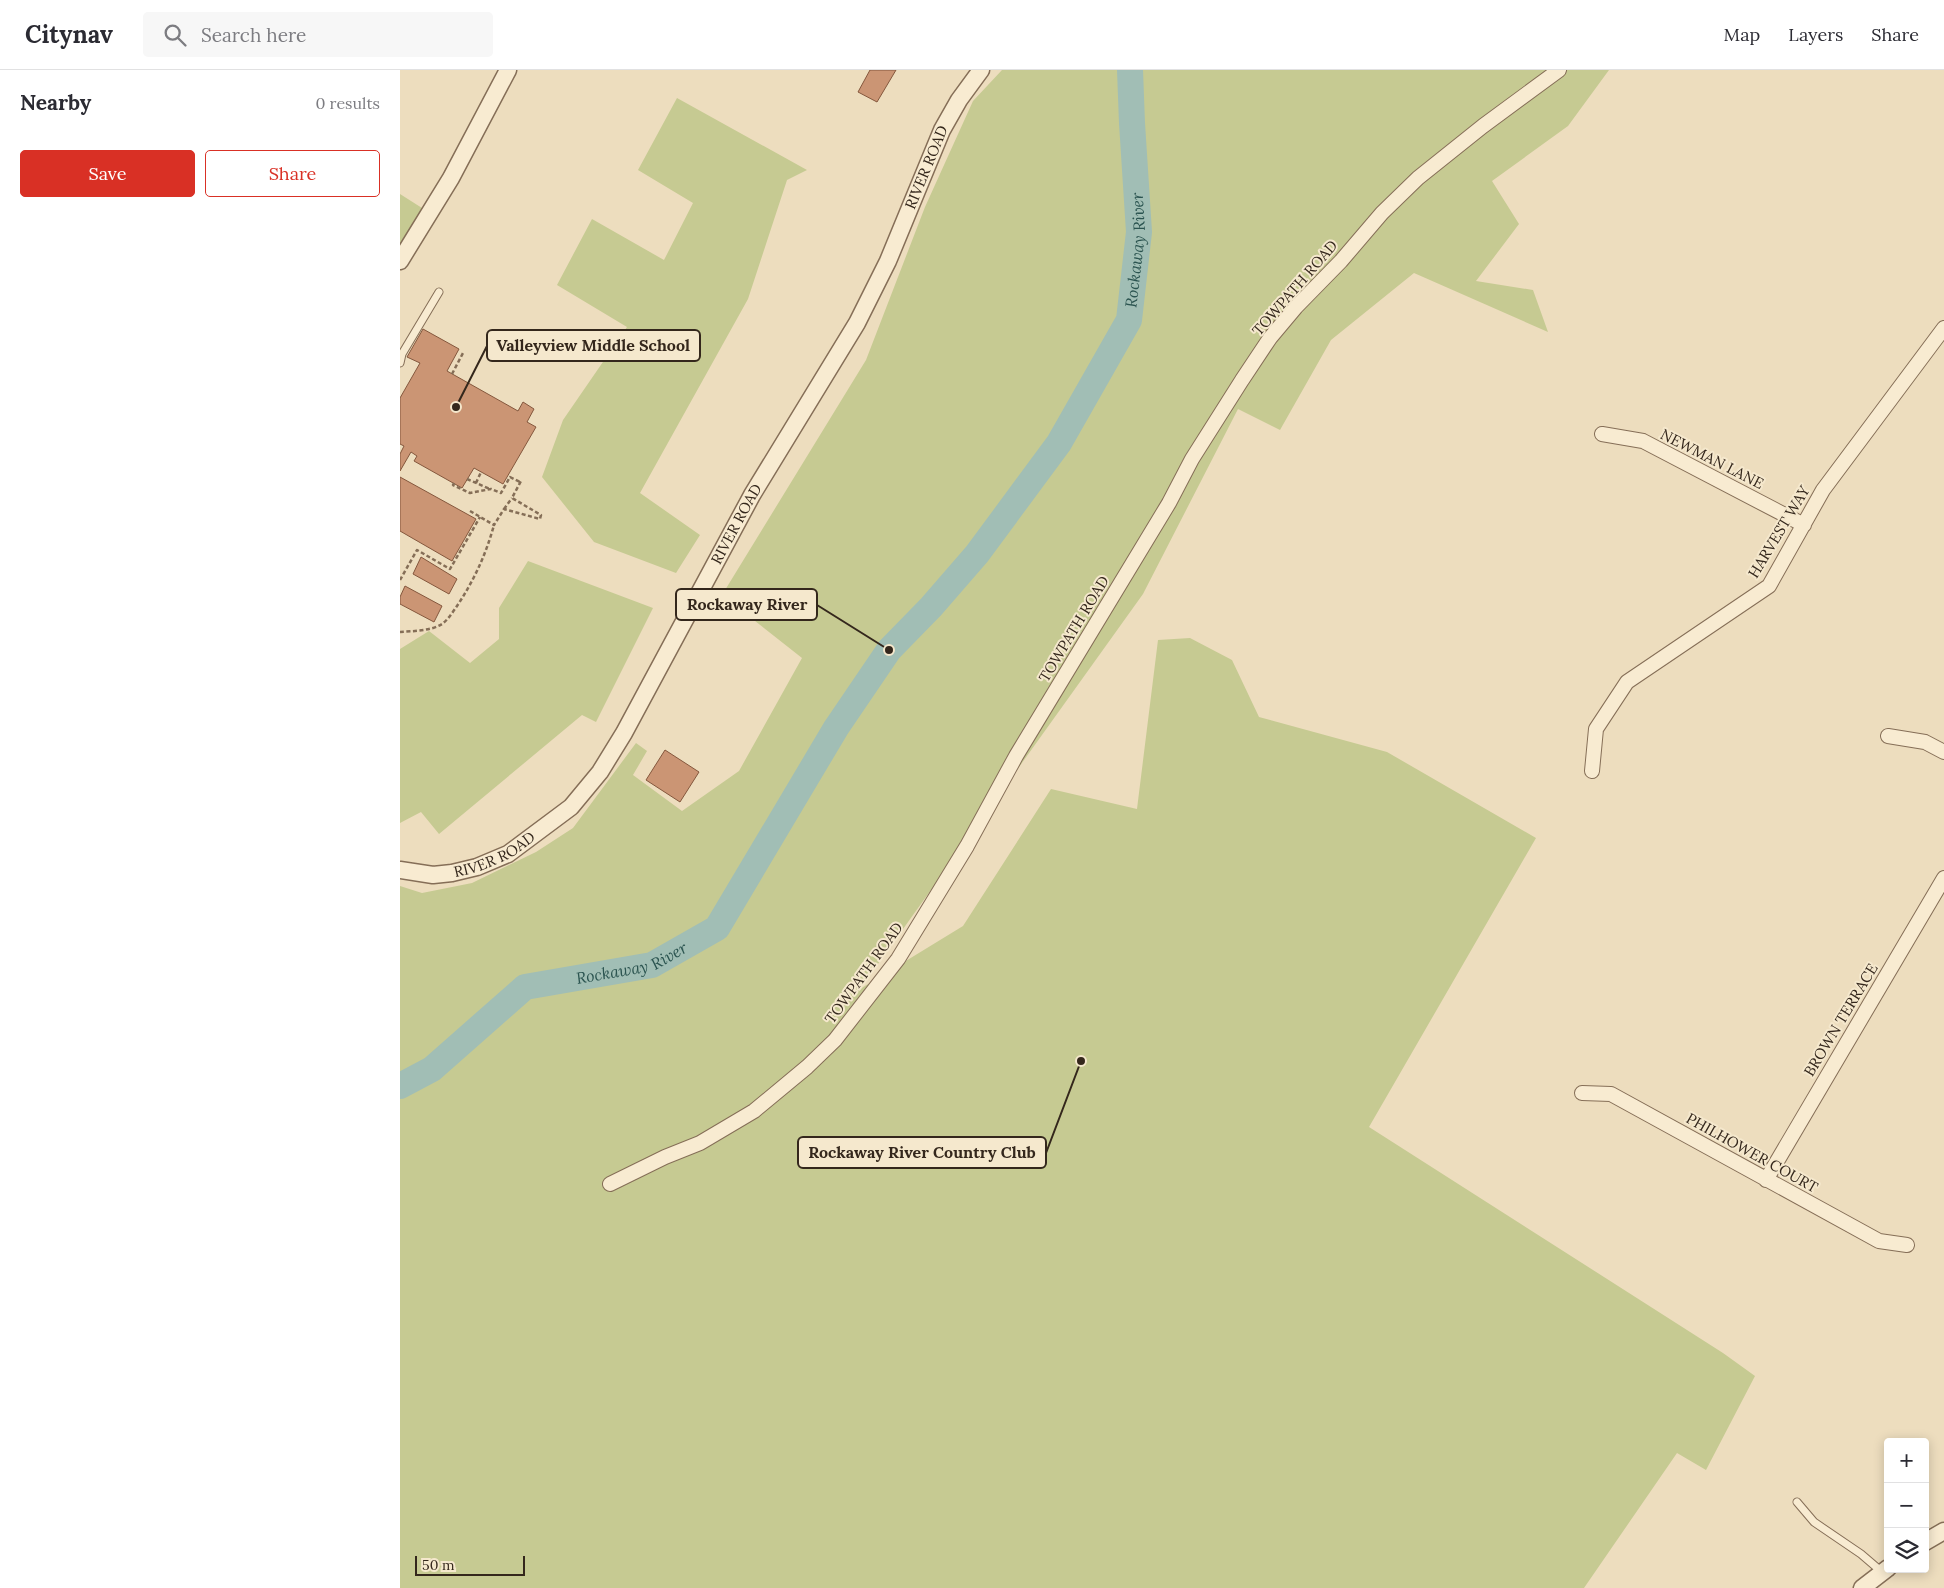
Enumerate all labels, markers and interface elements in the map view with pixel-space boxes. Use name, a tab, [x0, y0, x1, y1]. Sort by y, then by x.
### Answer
search box	[143, 12, 493, 57]
text: Citynav	[25, 19, 113, 50]
icon: search	[161, 21, 189, 49]
text: Search here	[201, 23, 306, 47]
text: Map	[1724, 23, 1760, 46]
text: Layers	[1788, 23, 1843, 46]
text: Share	[1871, 23, 1919, 46]
text: Nearby	[20, 89, 91, 116]
text: 0 results	[315, 93, 380, 113]
street label: RIVER ROAD	[900, 123, 952, 212]
button: Save	[20, 150, 195, 197]
button: Share	[205, 150, 380, 197]
water label: Rockaway River	[1120, 191, 1149, 309]
street label: TOWPATH ROAD	[1248, 236, 1341, 339]
callout: Valleyview Middle School	[487, 330, 700, 361]
text: Valleyview Middle School	[496, 335, 690, 355]
street label: NEWMAN LANE	[1657, 424, 1767, 493]
street label: RIVER ROAD	[707, 480, 766, 567]
street label: HARVEST WAY	[1744, 482, 1814, 581]
street label: TOWPATH ROAD	[1034, 572, 1113, 685]
callout: Rockaway River	[676, 589, 817, 620]
text: Rockaway River	[687, 594, 808, 614]
street label: RIVER ROAD	[452, 827, 539, 881]
street label: TOWPATH ROAD	[820, 918, 907, 1027]
water label: Rockaway River	[575, 937, 691, 988]
street label: BROWN TERRACE	[1799, 960, 1882, 1080]
street label: PHILHOWER COURT	[1683, 1108, 1822, 1197]
callout: Rockaway River Country Club	[798, 1137, 1046, 1168]
text: Rockaway River Country Club	[808, 1142, 1036, 1162]
map controls	[1884, 1438, 1929, 1573]
button: +	[1884, 1438, 1929, 1483]
button: −	[1884, 1483, 1929, 1528]
button: layers	[1884, 1528, 1929, 1573]
scale bar	[415, 1553, 525, 1576]
text: 50 m	[422, 1556, 455, 1574]

